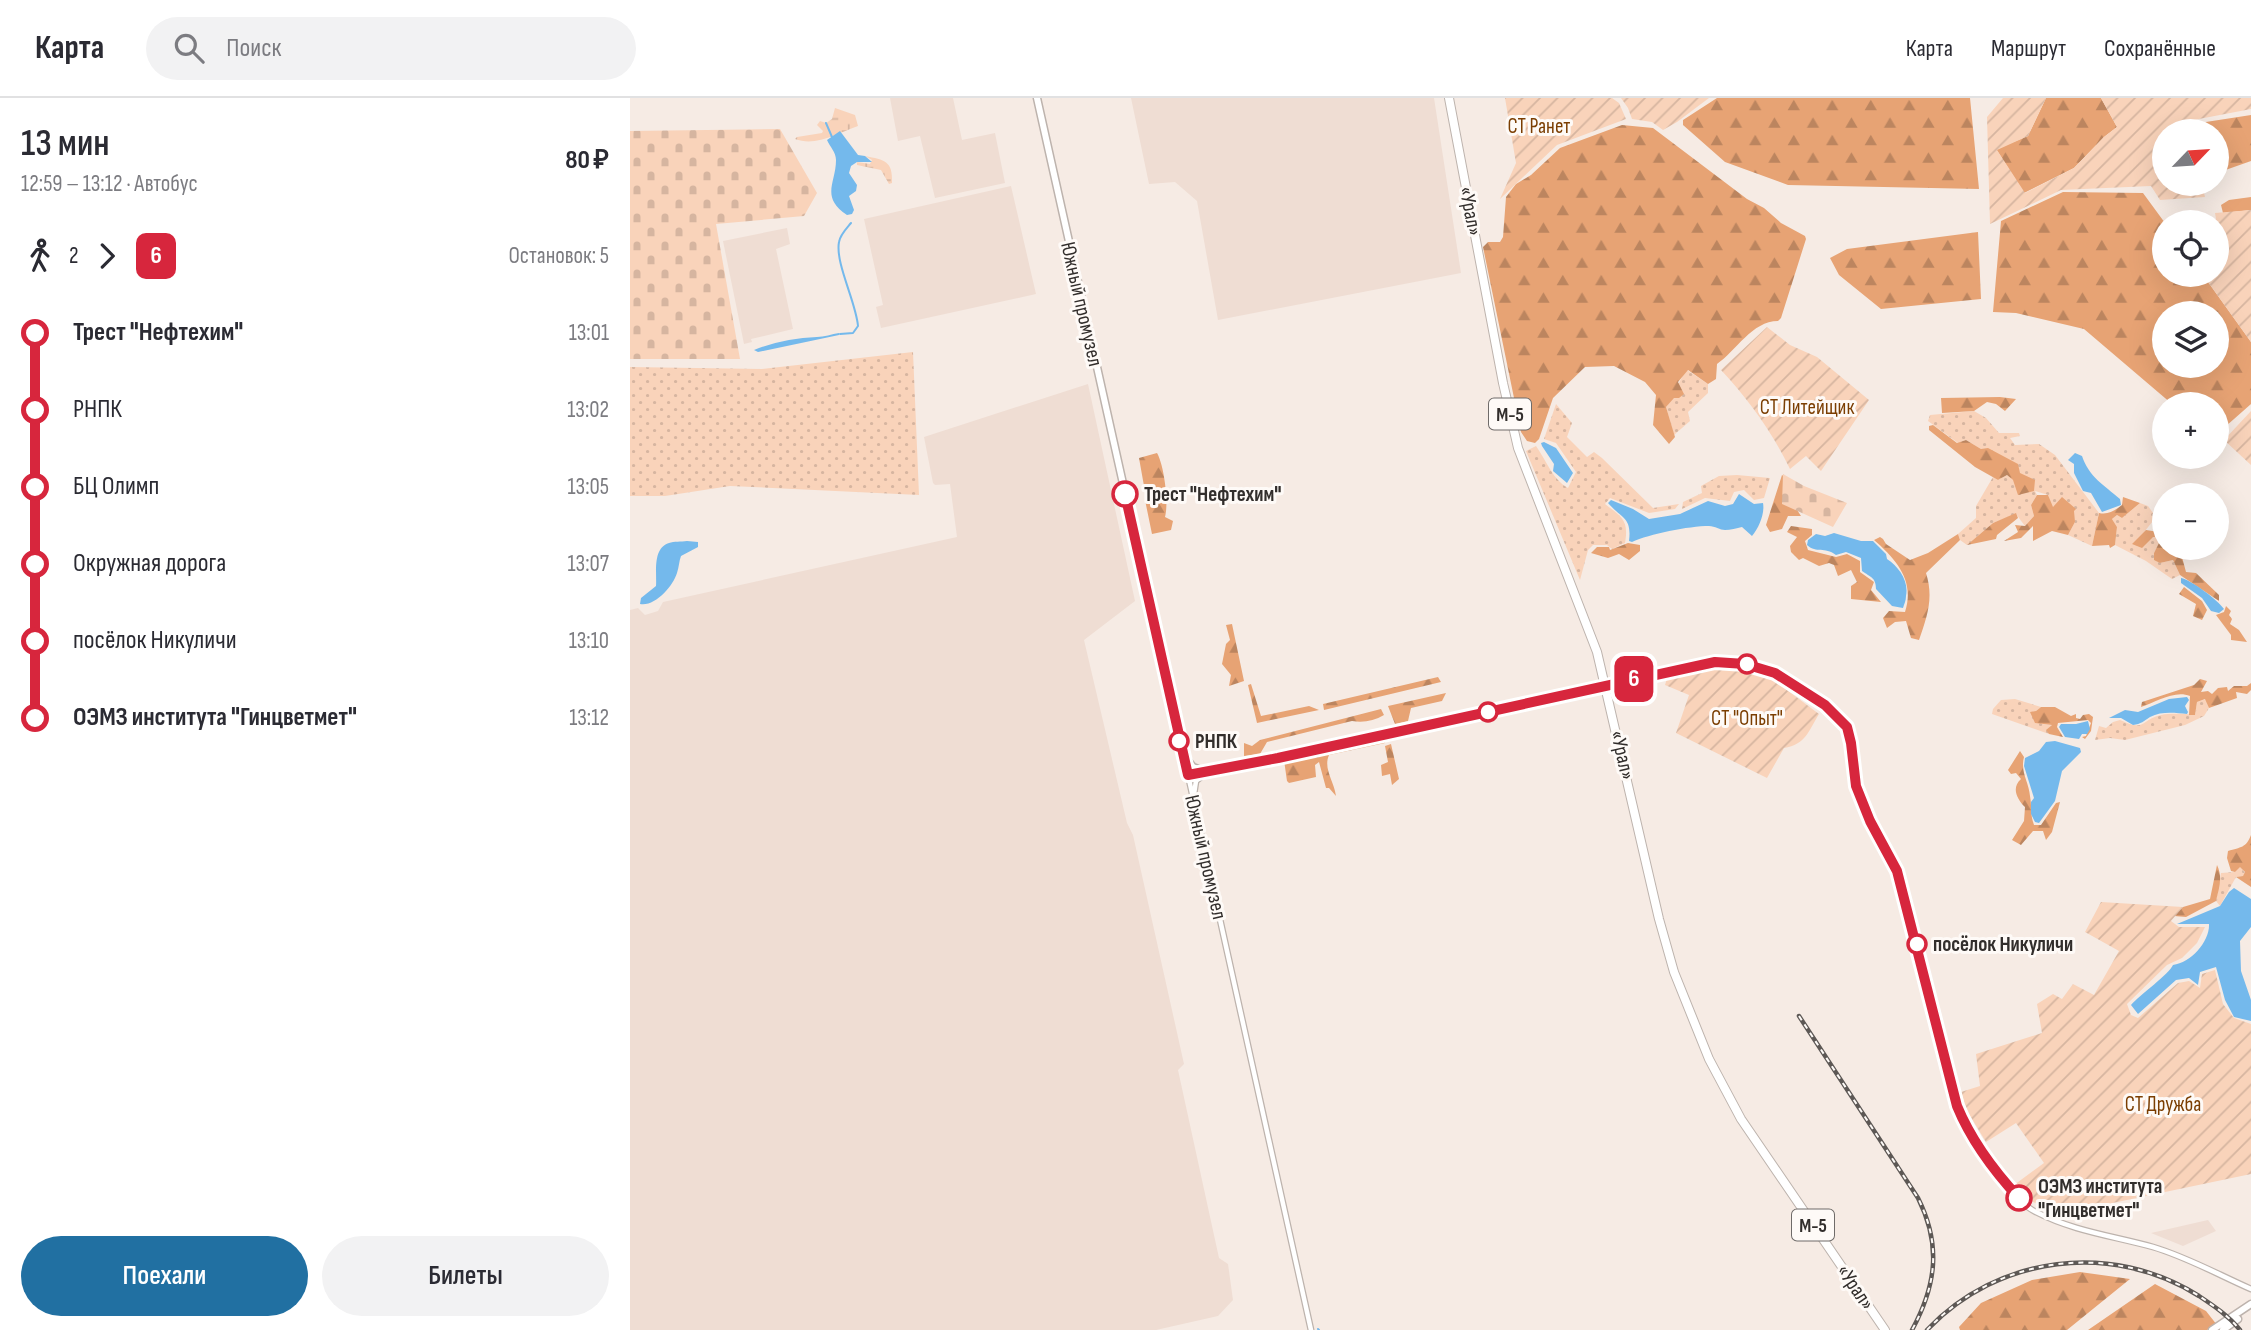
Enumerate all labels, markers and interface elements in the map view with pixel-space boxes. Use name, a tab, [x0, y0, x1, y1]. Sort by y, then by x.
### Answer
search box	[146, 17, 636, 80]
text: Карта	[35, 28, 104, 68]
icon: search	[170, 29, 208, 67]
text: Поиск	[226, 33, 281, 64]
text: Карта	[1906, 34, 1953, 63]
text: Маршрут	[1991, 34, 2066, 63]
text: Сохранённые	[2104, 34, 2216, 63]
park label: СТ Ранет	[1508, 114, 1570, 139]
north arrow	[2152, 119, 2230, 196]
map controls	[2152, 119, 2229, 560]
text: 13 мин	[21, 121, 110, 166]
text: 80 ₽	[565, 145, 609, 176]
text: 12:59 – 13:12 · Автобус	[21, 170, 198, 198]
street label: «Урал»	[1453, 184, 1488, 238]
button: locate	[2152, 210, 2229, 287]
icon: walk	[21, 237, 59, 275]
icon: forward	[88, 237, 126, 275]
street label: Южный промузел	[1055, 239, 1108, 369]
text: 6	[150, 241, 162, 270]
text: 2	[69, 242, 78, 270]
text: Остановок: 5	[509, 242, 609, 270]
button: layers	[2152, 301, 2229, 378]
text: Трест "Нефтехим"	[73, 317, 243, 348]
text: 13:01	[569, 319, 609, 347]
button: +	[2152, 392, 2229, 469]
text: РНПК	[73, 394, 122, 425]
park label: СТ Литейщик	[1760, 395, 1854, 420]
text: 13:02	[567, 396, 609, 424]
road number: М-5	[1489, 398, 1531, 430]
text: БЦ Олимп	[73, 471, 159, 502]
text: 13:05	[568, 473, 609, 501]
marker: Трест "Нефтехим"	[1112, 481, 1138, 507]
place label: Трест "Нефтехим"	[1144, 482, 1282, 507]
button: −	[2152, 483, 2229, 560]
text: Окружная дорога	[73, 548, 226, 579]
text: 13:07	[568, 550, 609, 578]
text: посёлок Никуличи	[73, 625, 237, 656]
text: 13:10	[569, 627, 609, 655]
unlabelled marker	[1737, 654, 1757, 674]
line badge: 6	[1611, 656, 1657, 702]
text: 6	[1628, 664, 1640, 693]
text: ОЭМЗ института "Гинцветмет"	[73, 702, 357, 733]
unlabelled marker	[1478, 702, 1498, 722]
text: 13:12	[569, 704, 609, 732]
park label: СТ "Опыт"	[1711, 706, 1783, 731]
street label: «Урал»	[1605, 728, 1640, 782]
place label: РНПК	[1195, 729, 1238, 754]
marker: РНПК	[1169, 731, 1189, 751]
street label: Южный промузел	[1179, 792, 1232, 922]
place label: посёлок Никуличи	[1933, 932, 2073, 957]
marker: посёлок Никуличи	[1907, 934, 1927, 954]
park label: СТ Дружба	[2125, 1092, 2201, 1117]
place label: ОЭМЗ института "Гинцветмет"	[2038, 1174, 2162, 1223]
marker: ОЭМЗ института "Гинцветмет"	[2006, 1185, 2032, 1211]
road number: М-5	[1792, 1210, 1834, 1240]
button: Поехали	[21, 1236, 308, 1316]
button: Билеты	[322, 1236, 609, 1316]
street label: «Урал»	[1831, 1260, 1880, 1315]

